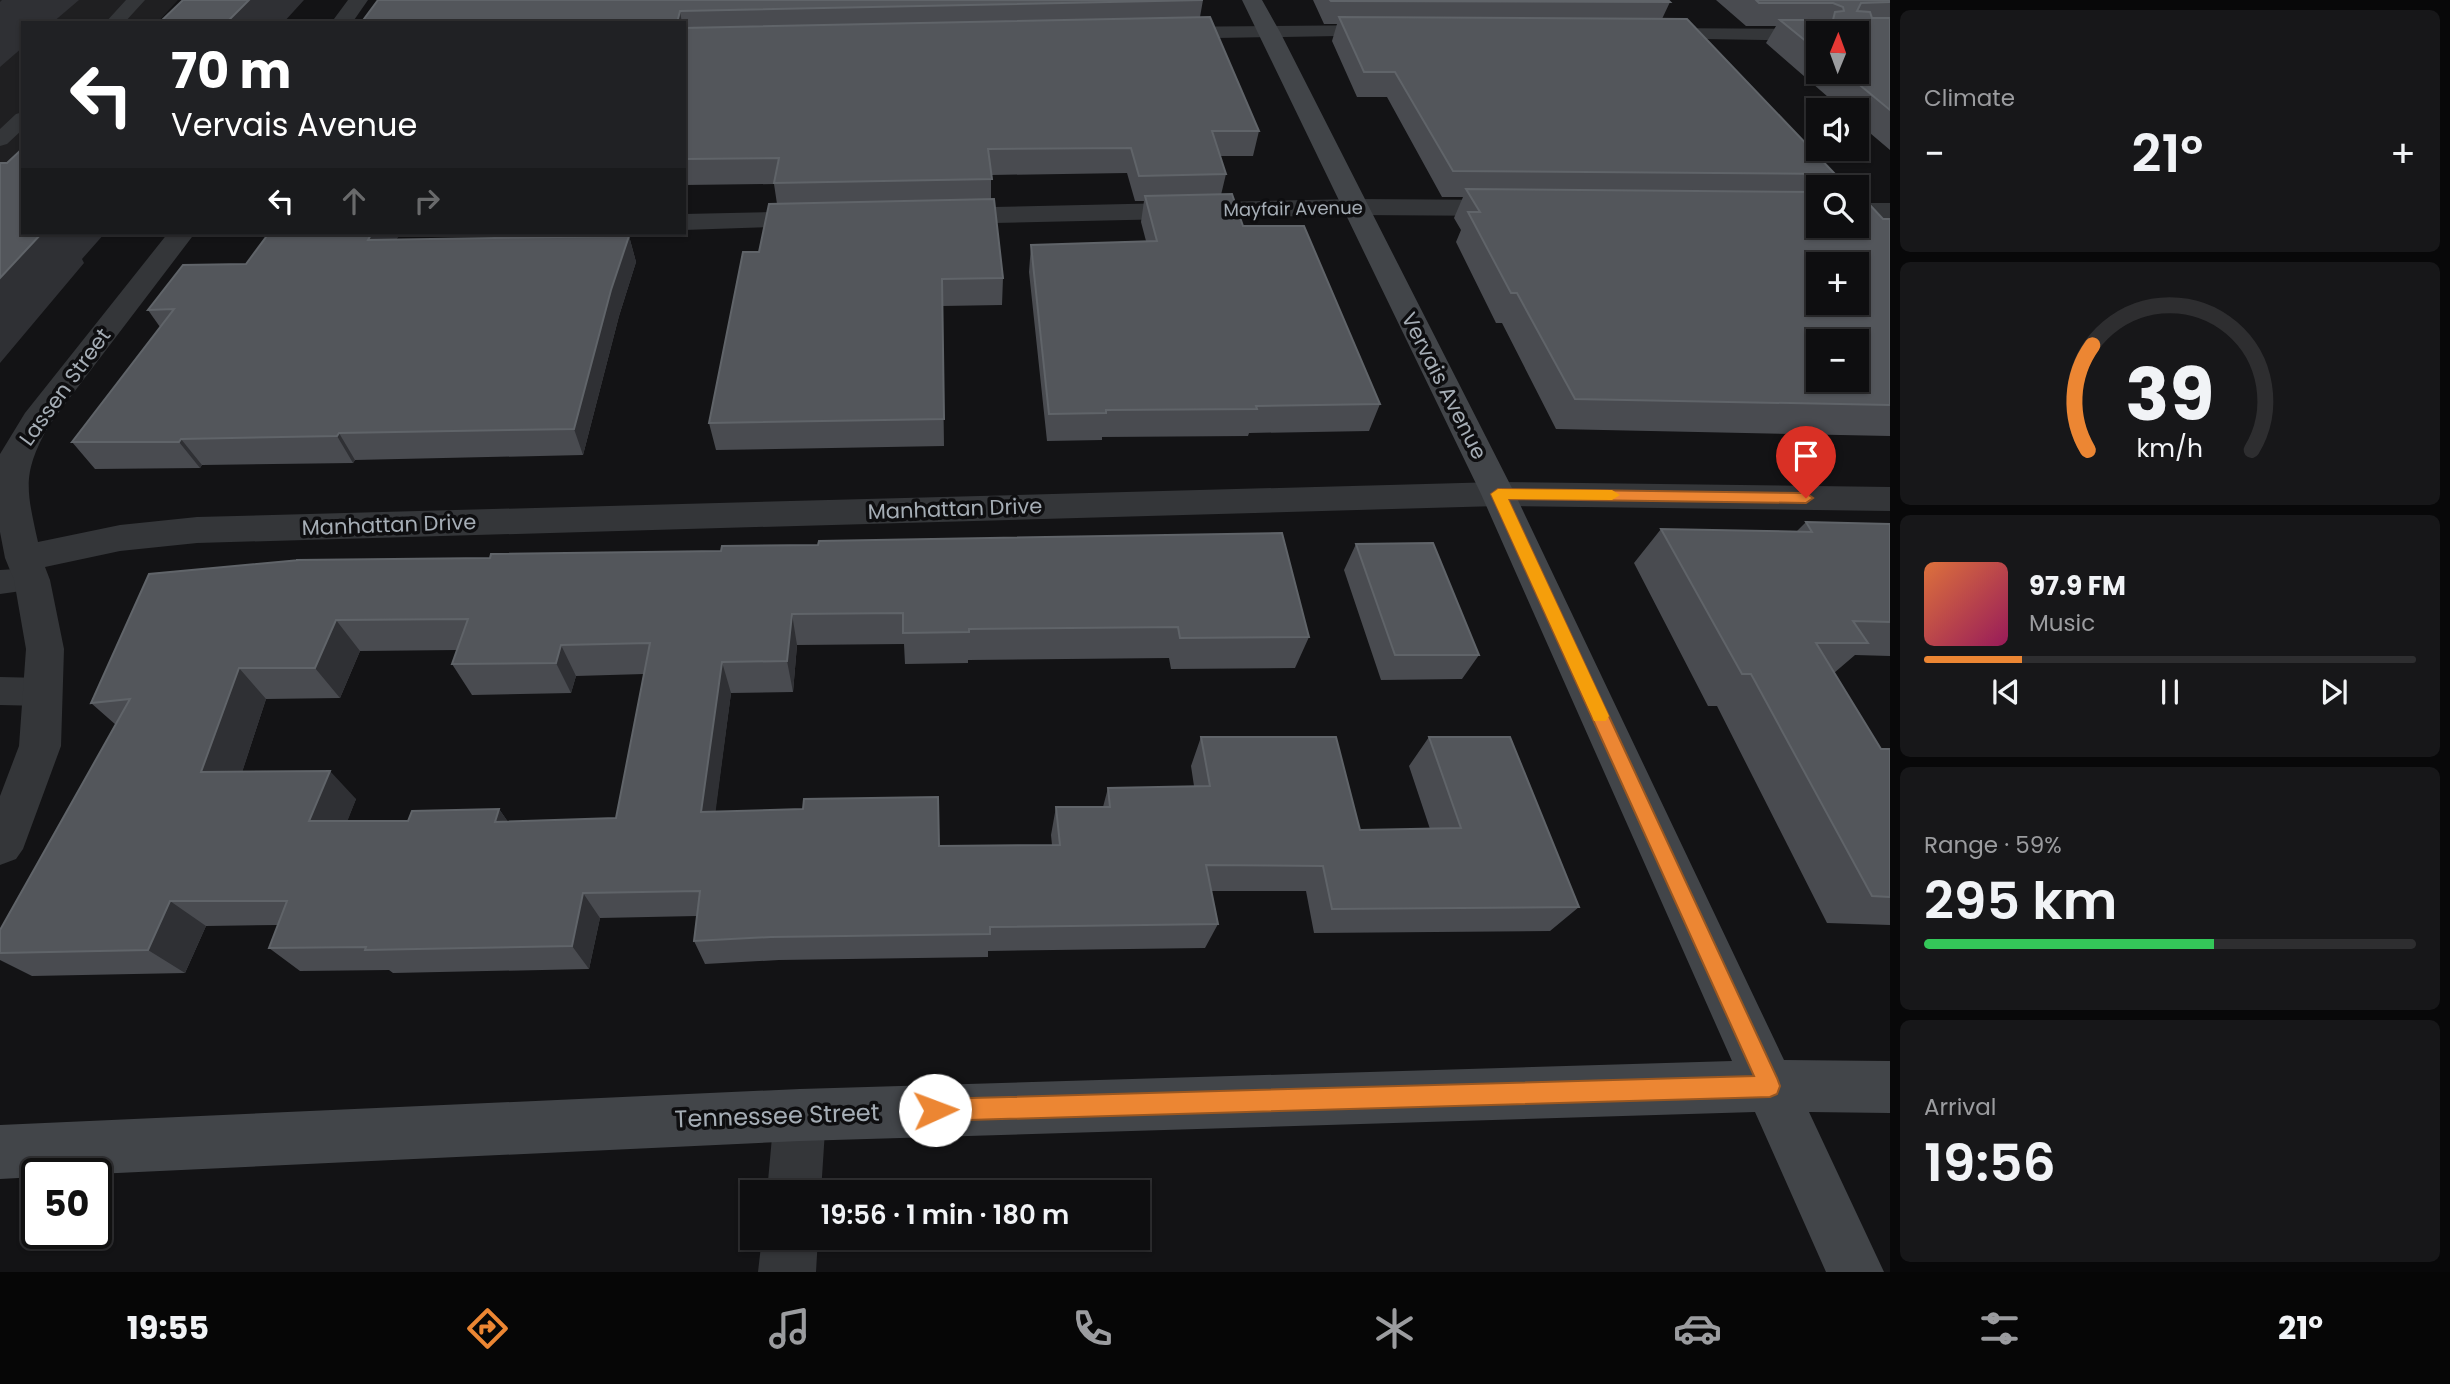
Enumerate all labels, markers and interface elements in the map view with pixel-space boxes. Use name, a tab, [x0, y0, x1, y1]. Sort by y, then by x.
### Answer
north arrow	[1806, 21, 1869, 84]
map controls	[1806, 21, 1869, 392]
text: 70 m	[171, 37, 291, 105]
icon: left	[56, 49, 147, 140]
text: Climate	[1924, 82, 2015, 114]
button: sound	[1806, 98, 1869, 161]
text: Vervais Avenue	[171, 102, 417, 147]
text: 21°	[2132, 117, 2203, 190]
text: −	[1924, 127, 1945, 180]
text: +	[2390, 127, 2416, 180]
button: search	[1806, 175, 1869, 238]
icon: left	[262, 182, 300, 220]
icon: ahead	[335, 182, 373, 220]
icon: right	[408, 182, 446, 220]
street label: Mayfair Avenue	[1223, 195, 1363, 222]
button: +	[1806, 252, 1869, 315]
street label: Vervais Avenue	[1395, 307, 1494, 464]
street label: Lassen Street	[12, 322, 117, 451]
button: −	[1806, 329, 1869, 392]
text: 39	[2126, 344, 2214, 445]
pin	[1776, 426, 1836, 498]
text: km/h	[2137, 430, 2203, 465]
icon: arrive	[1787, 437, 1825, 475]
street label: Manhattan Drive	[867, 491, 1043, 526]
street label: Manhattan Drive	[301, 507, 477, 542]
text: 97.9 FM	[2029, 568, 2126, 604]
text: Music	[2029, 607, 2095, 639]
icon: previous	[1987, 673, 2025, 711]
icon: pause	[2151, 673, 2189, 711]
icon: next	[2315, 673, 2353, 711]
text: Range · 59%	[1924, 829, 2062, 861]
text: 295 km	[1924, 864, 2117, 937]
position arrow	[898, 1073, 972, 1147]
text: Arrival	[1924, 1091, 1996, 1123]
street label: Tennessee Street	[674, 1095, 880, 1136]
text: 19:56	[1924, 1126, 2056, 1199]
speed limit sign: 50	[21, 1158, 112, 1249]
text: 19:56 · 1 min · 180 m	[821, 1197, 1069, 1233]
icon: directions	[463, 1304, 512, 1353]
icon: music	[765, 1304, 814, 1353]
icon: phone	[1068, 1304, 1117, 1353]
icon: climate	[1370, 1304, 1419, 1353]
icon: car	[1673, 1304, 1722, 1353]
icon: filters	[1975, 1304, 2024, 1353]
text: 19:55	[127, 1305, 209, 1350]
text: 21°	[2278, 1305, 2323, 1350]

